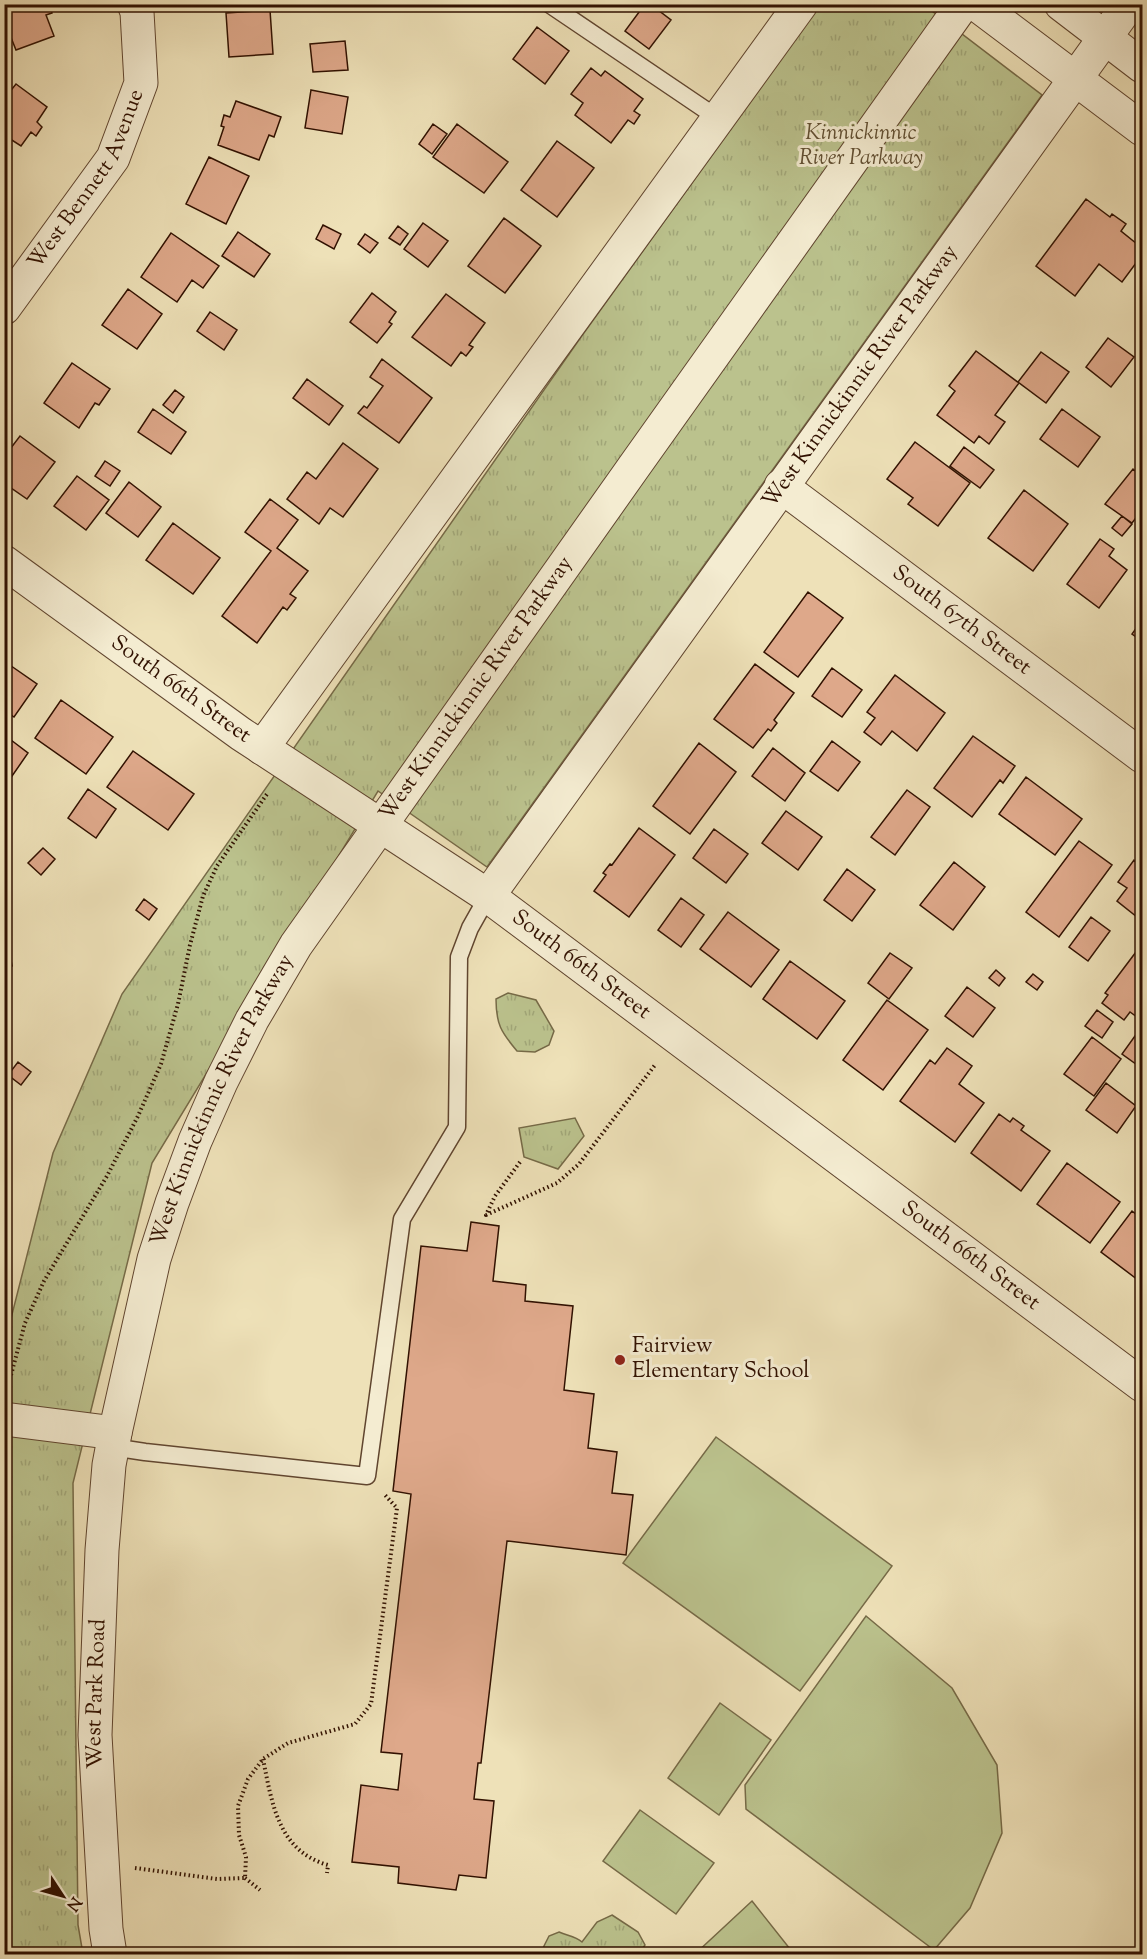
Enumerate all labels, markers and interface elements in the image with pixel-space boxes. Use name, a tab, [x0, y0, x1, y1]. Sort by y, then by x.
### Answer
street label: West Bennett Avenue	[21, 85, 153, 277]
park label: Kinnickinnic River Parkway	[799, 118, 923, 175]
street label: West Kinnickinnic River Parkway	[755, 239, 967, 515]
street label: West Kinnickinnic River Parkway	[372, 550, 582, 828]
street label: South 67th Street	[885, 558, 1038, 684]
street label: South 66th Street	[104, 628, 257, 752]
street label: South 66th Street	[504, 903, 657, 1028]
street label: West Kinnickinnic River Parkway	[143, 949, 303, 1250]
street label: South 66th Street	[894, 1194, 1047, 1319]
place label: Fairview Elementary School	[632, 1331, 809, 1388]
marker: Fairview Elementary School	[613, 1353, 627, 1367]
street label: West Park Road	[79, 1618, 115, 1769]
north arrow	[33, 1866, 93, 1926]
text: N	[60, 1891, 86, 1915]

